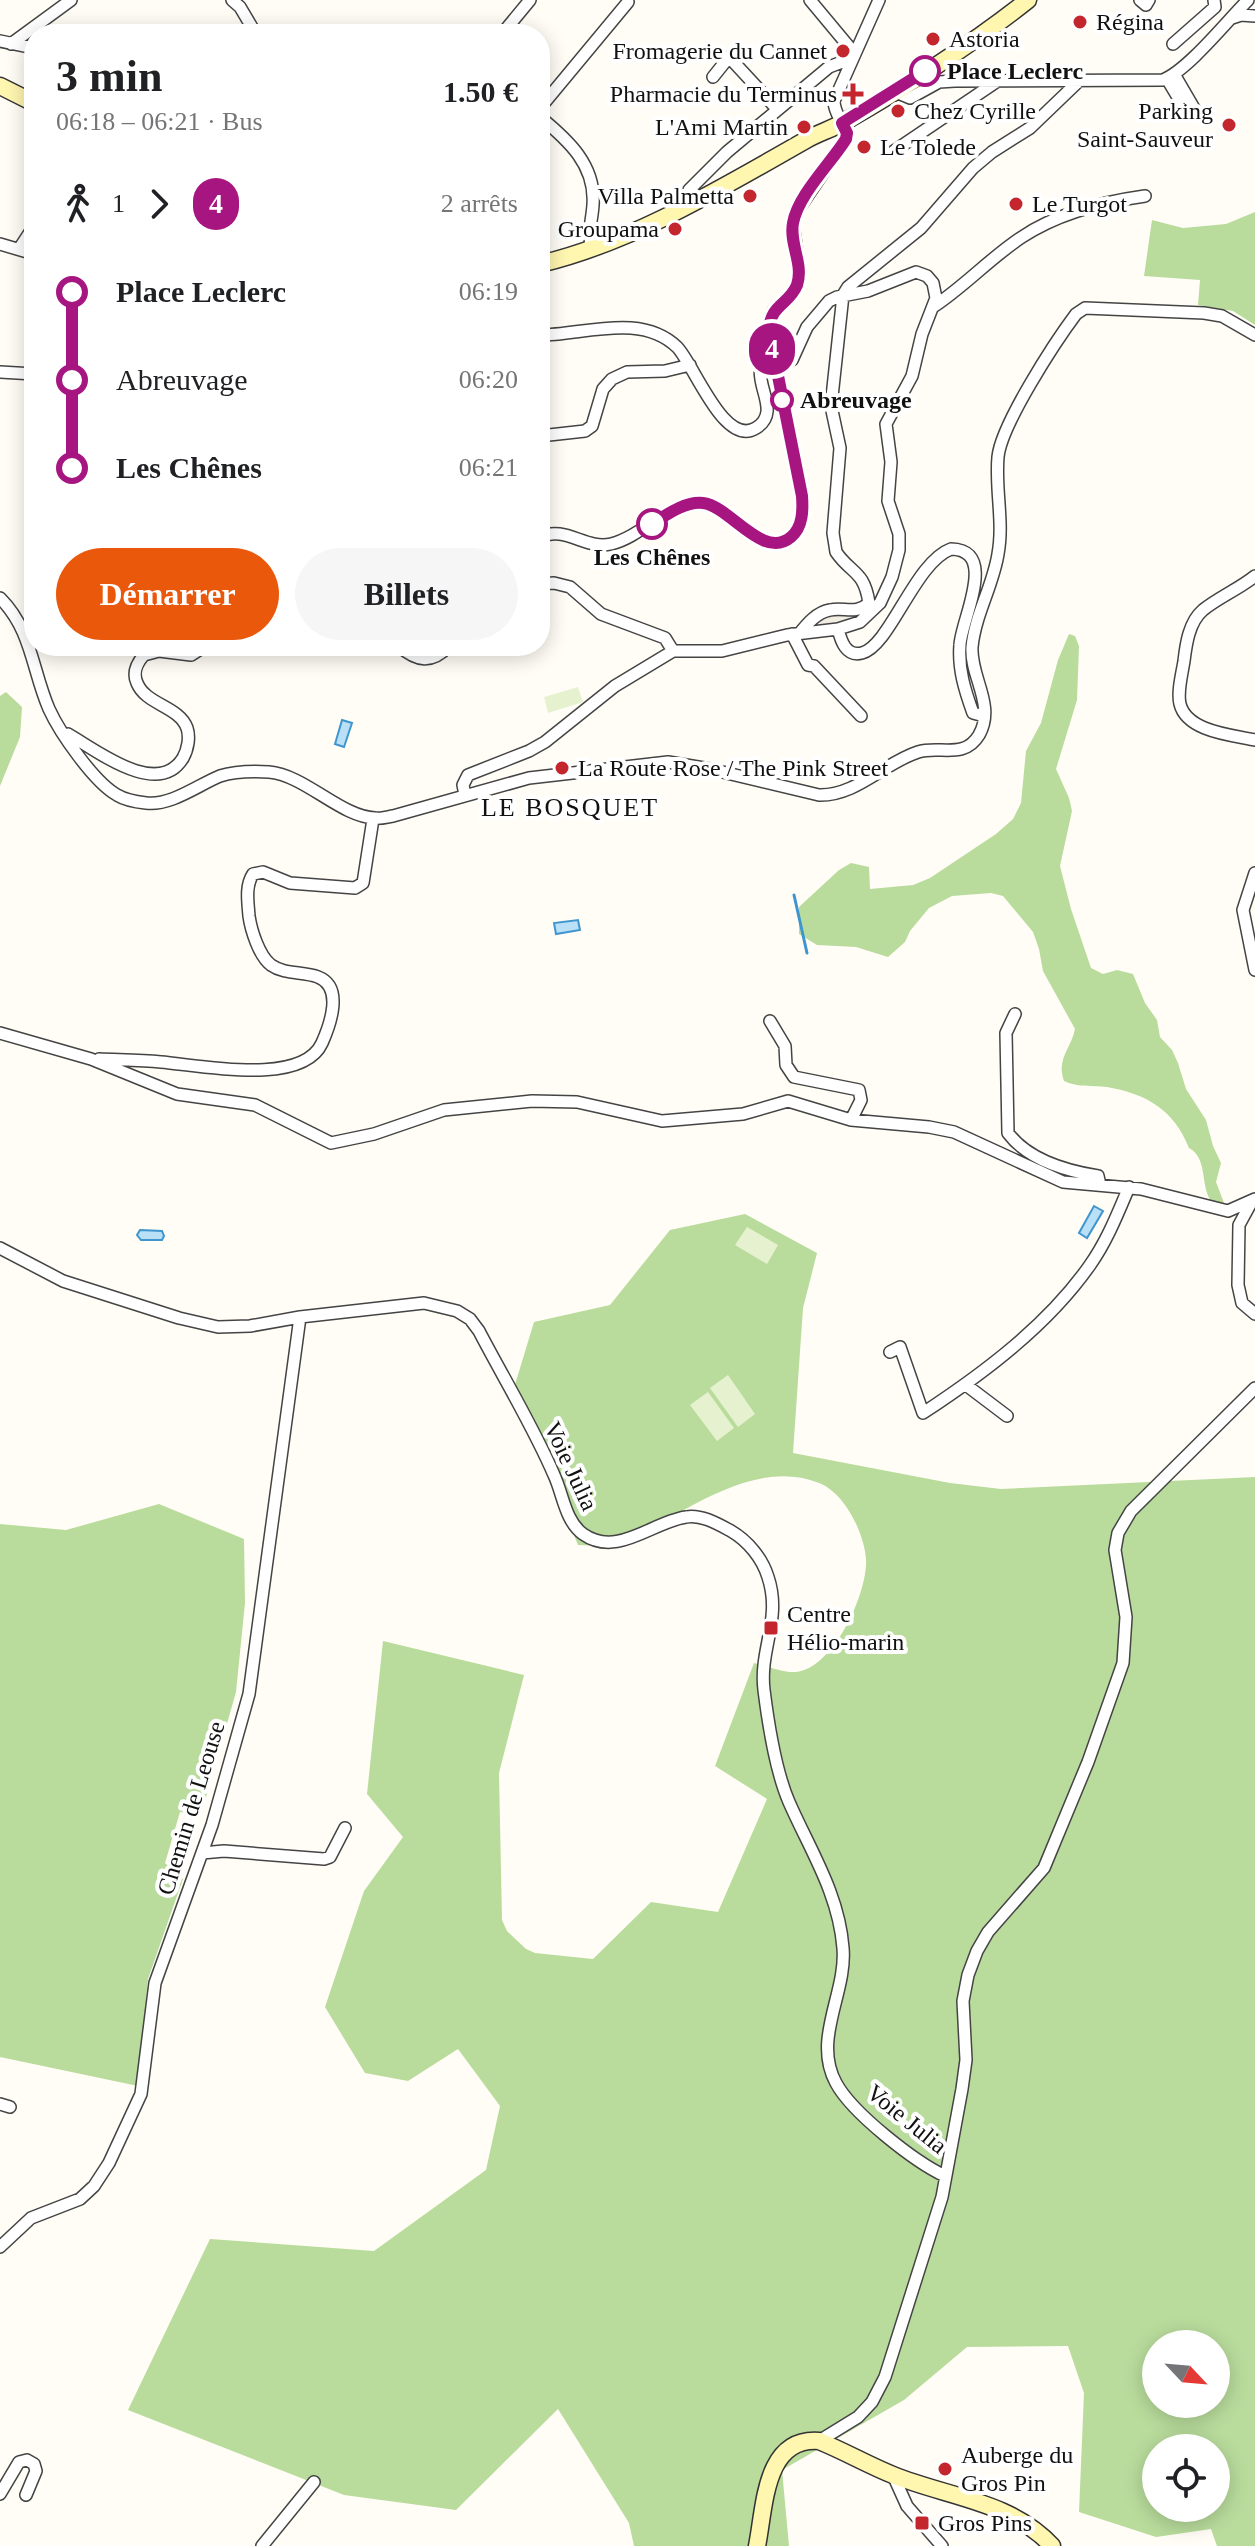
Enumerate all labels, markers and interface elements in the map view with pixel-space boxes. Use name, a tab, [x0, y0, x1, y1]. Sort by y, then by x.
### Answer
place label: Régina	[1096, 9, 1164, 35]
marker: Régina	[1071, 13, 1089, 31]
place label: Astoria	[949, 26, 1020, 52]
marker: Astoria	[924, 30, 942, 48]
place label: Fromagerie du Cannet	[612, 38, 827, 64]
marker: Fromagerie du Cannet	[834, 42, 852, 60]
text: 3 min	[56, 52, 162, 101]
marker: Place Leclerc	[910, 56, 940, 86]
place label: Place Leclerc	[947, 58, 1083, 84]
text: 1.50 €	[443, 75, 518, 108]
place label: Pharmacie du Terminus	[610, 81, 837, 107]
marker: Pharmacie du Terminus	[844, 85, 862, 103]
place label: Chez Cyrille	[914, 98, 1036, 124]
place label: Parking Saint-Sauveur	[1077, 98, 1213, 152]
marker: Chez Cyrille	[889, 102, 907, 120]
text: 06:18 – 06:21 · Bus	[56, 107, 263, 136]
place label: L'Ami Martin	[655, 114, 788, 140]
marker: Parking Saint-Sauveur	[1220, 116, 1238, 134]
marker: L'Ami Martin	[795, 118, 813, 136]
place label: Le Tolede	[880, 134, 976, 160]
marker: Le Tolede	[855, 138, 873, 156]
icon: walk	[56, 182, 100, 226]
icon: forward	[137, 182, 181, 226]
place label: Villa Palmetta	[597, 183, 734, 209]
marker: Villa Palmetta	[741, 187, 759, 205]
text: 4	[209, 188, 223, 219]
text: 1	[112, 189, 125, 218]
text: 2 arrêts	[441, 189, 518, 218]
place label: Le Turgot	[1032, 191, 1127, 217]
marker: Le Turgot	[1007, 195, 1025, 213]
place label: Groupama	[558, 216, 659, 242]
marker: Groupama	[666, 220, 684, 238]
text: Place Leclerc	[116, 275, 286, 308]
text: 06:19	[459, 277, 518, 306]
line badge: 4	[746, 323, 798, 375]
text: 4	[765, 333, 779, 364]
text: Abreuvage	[116, 363, 248, 396]
text: 06:20	[459, 365, 518, 394]
place label: Abreuvage	[800, 387, 912, 413]
marker: Abreuvage	[771, 389, 793, 411]
text: Les Chênes	[116, 451, 262, 484]
text: 06:21	[459, 453, 518, 482]
marker: Les Chênes	[637, 509, 667, 539]
place label: Les Chênes	[594, 544, 710, 570]
button: Démarrer	[56, 548, 279, 640]
button: Billets	[295, 548, 518, 640]
place label: La Route Rose / The Pink Street	[578, 755, 889, 781]
marker: La Route Rose / The Pink Street	[553, 759, 571, 777]
district label: LE BOSQUET	[481, 793, 659, 822]
street label: Voie Julia	[539, 1418, 603, 1515]
place label: Centre Hélio-marin	[787, 1601, 904, 1655]
marker: Centre Hélio-marin	[762, 1619, 780, 1637]
street label: Chemin de Leouse	[152, 1718, 230, 1898]
street label: Voie Julia	[862, 2079, 952, 2159]
north arrow	[1142, 2330, 1230, 2418]
map controls	[1142, 2330, 1230, 2522]
button: locate	[1142, 2434, 1230, 2522]
place label: Auberge du Gros Pin	[961, 2442, 1073, 2496]
marker: Auberge du Gros Pin	[936, 2460, 954, 2478]
place label: Gros Pins	[938, 2510, 1032, 2536]
marker: Gros Pins	[913, 2514, 931, 2532]

